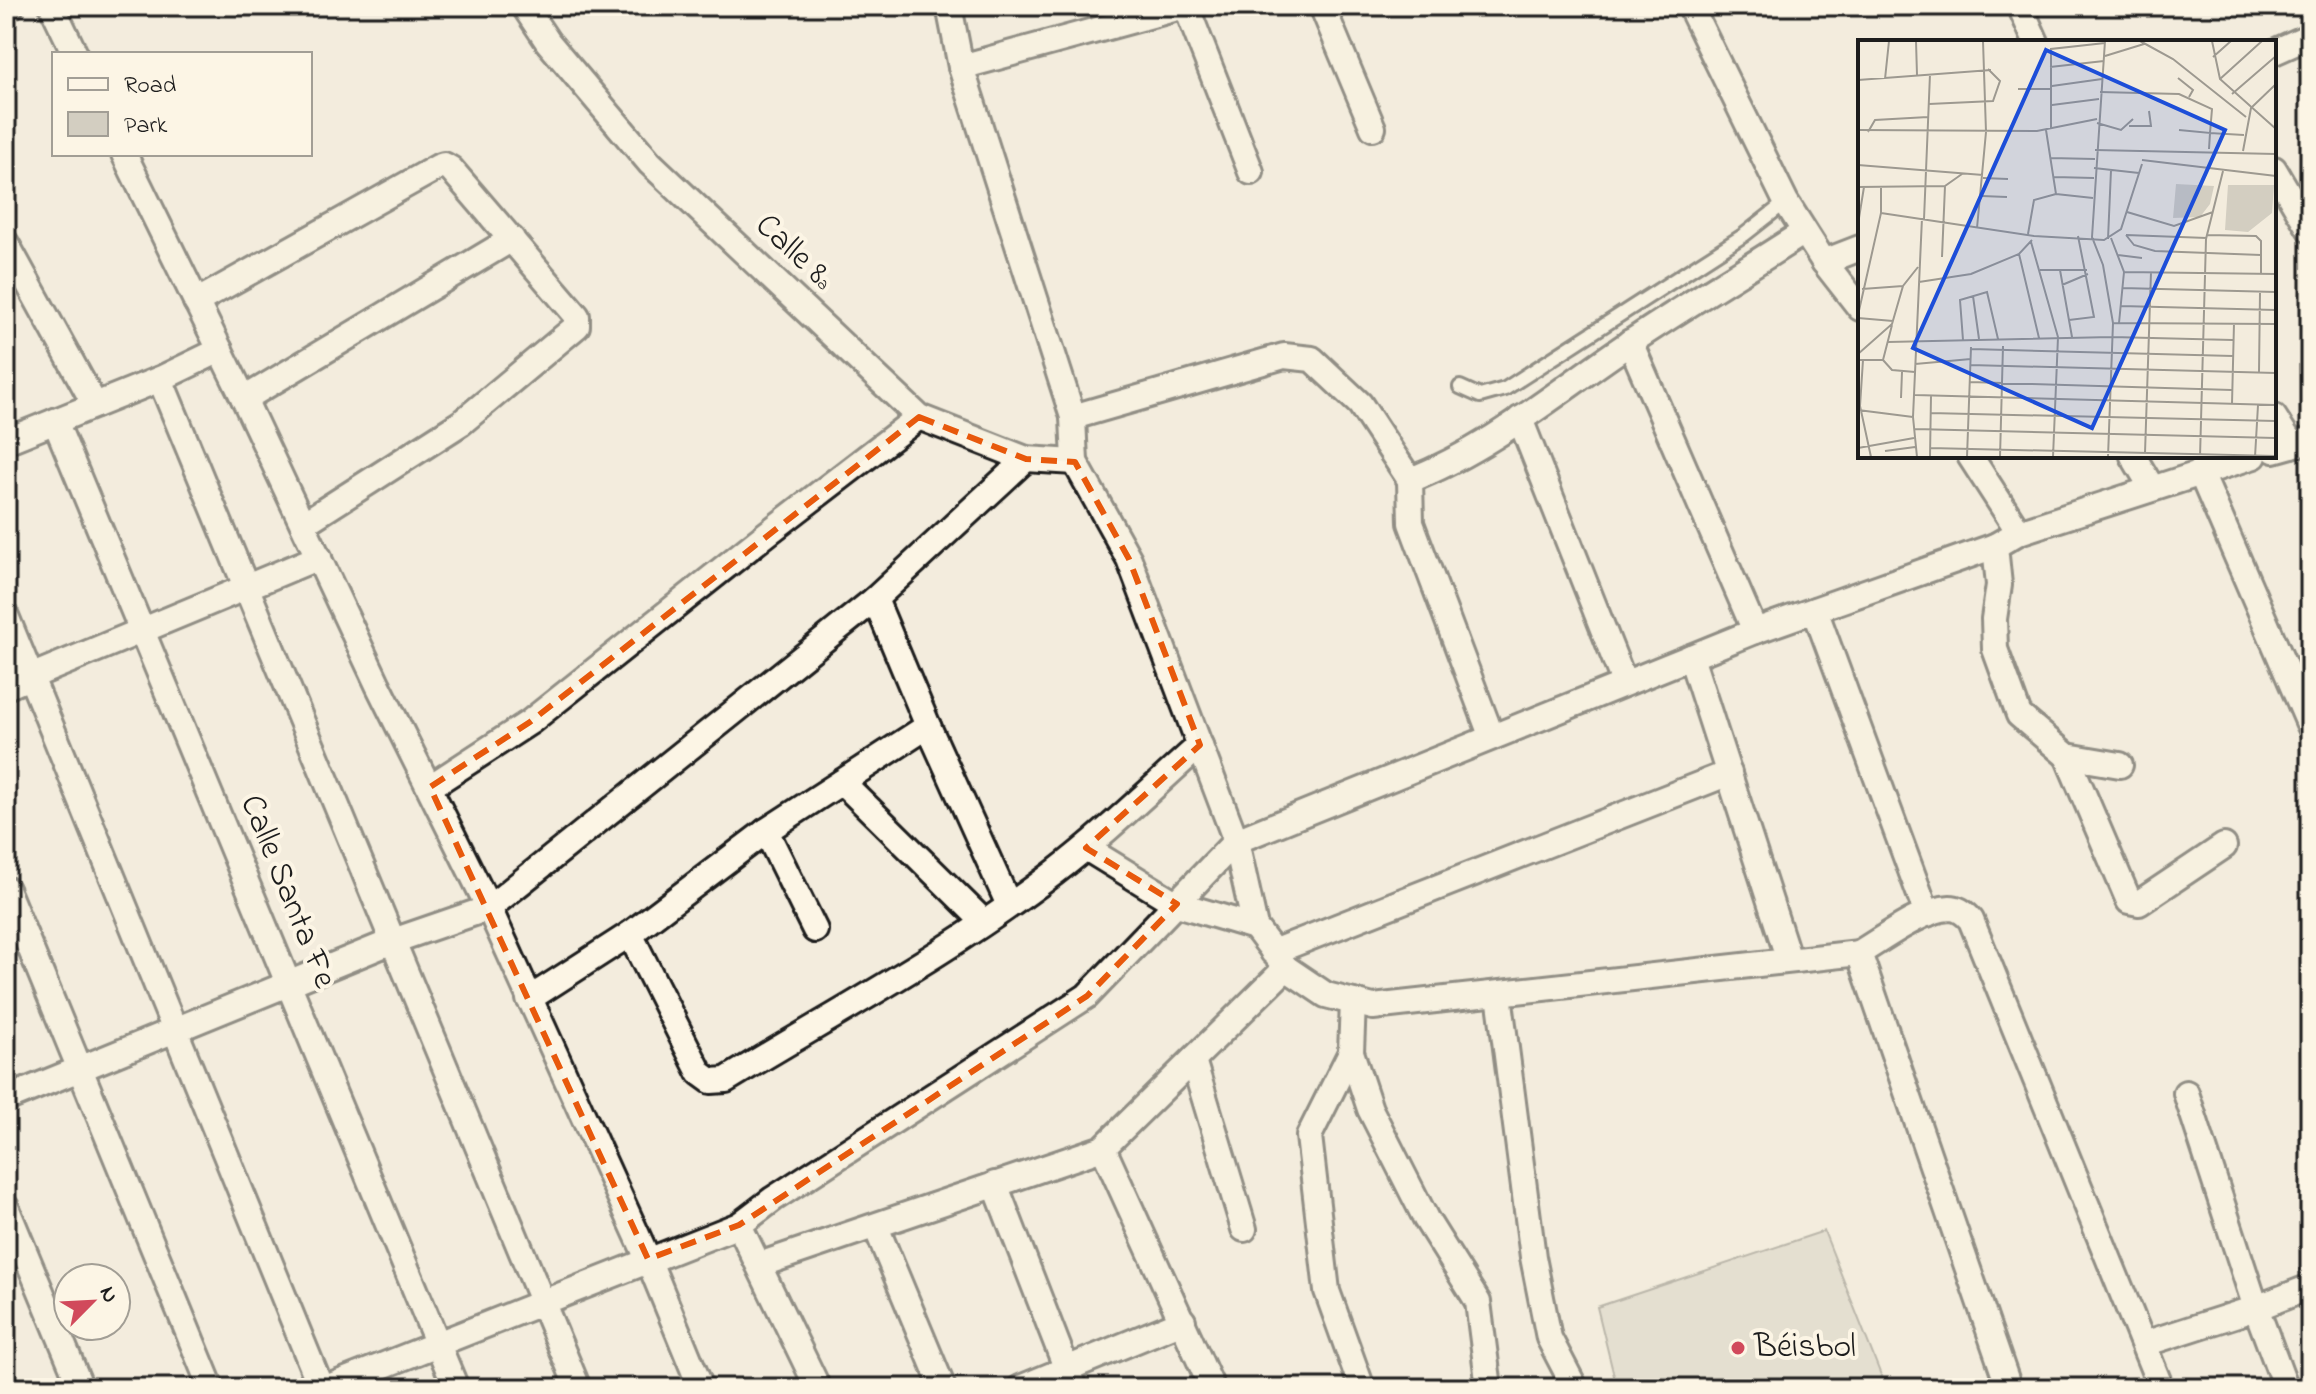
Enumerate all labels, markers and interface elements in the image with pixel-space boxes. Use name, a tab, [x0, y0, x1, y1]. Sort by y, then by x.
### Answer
inset map	[1858, 40, 2276, 458]
legend	[52, 52, 312, 156]
text: Road	[124, 69, 177, 104]
text: Park	[124, 109, 168, 144]
street label: Calle 8ª	[743, 203, 845, 303]
street label: Calle Santa Fe	[225, 788, 349, 997]
north arrow	[52, 1262, 132, 1342]
text: N	[90, 1282, 125, 1308]
place label: Béisbol	[1753, 1323, 1856, 1373]
marker: Béisbol	[1729, 1339, 1747, 1357]

